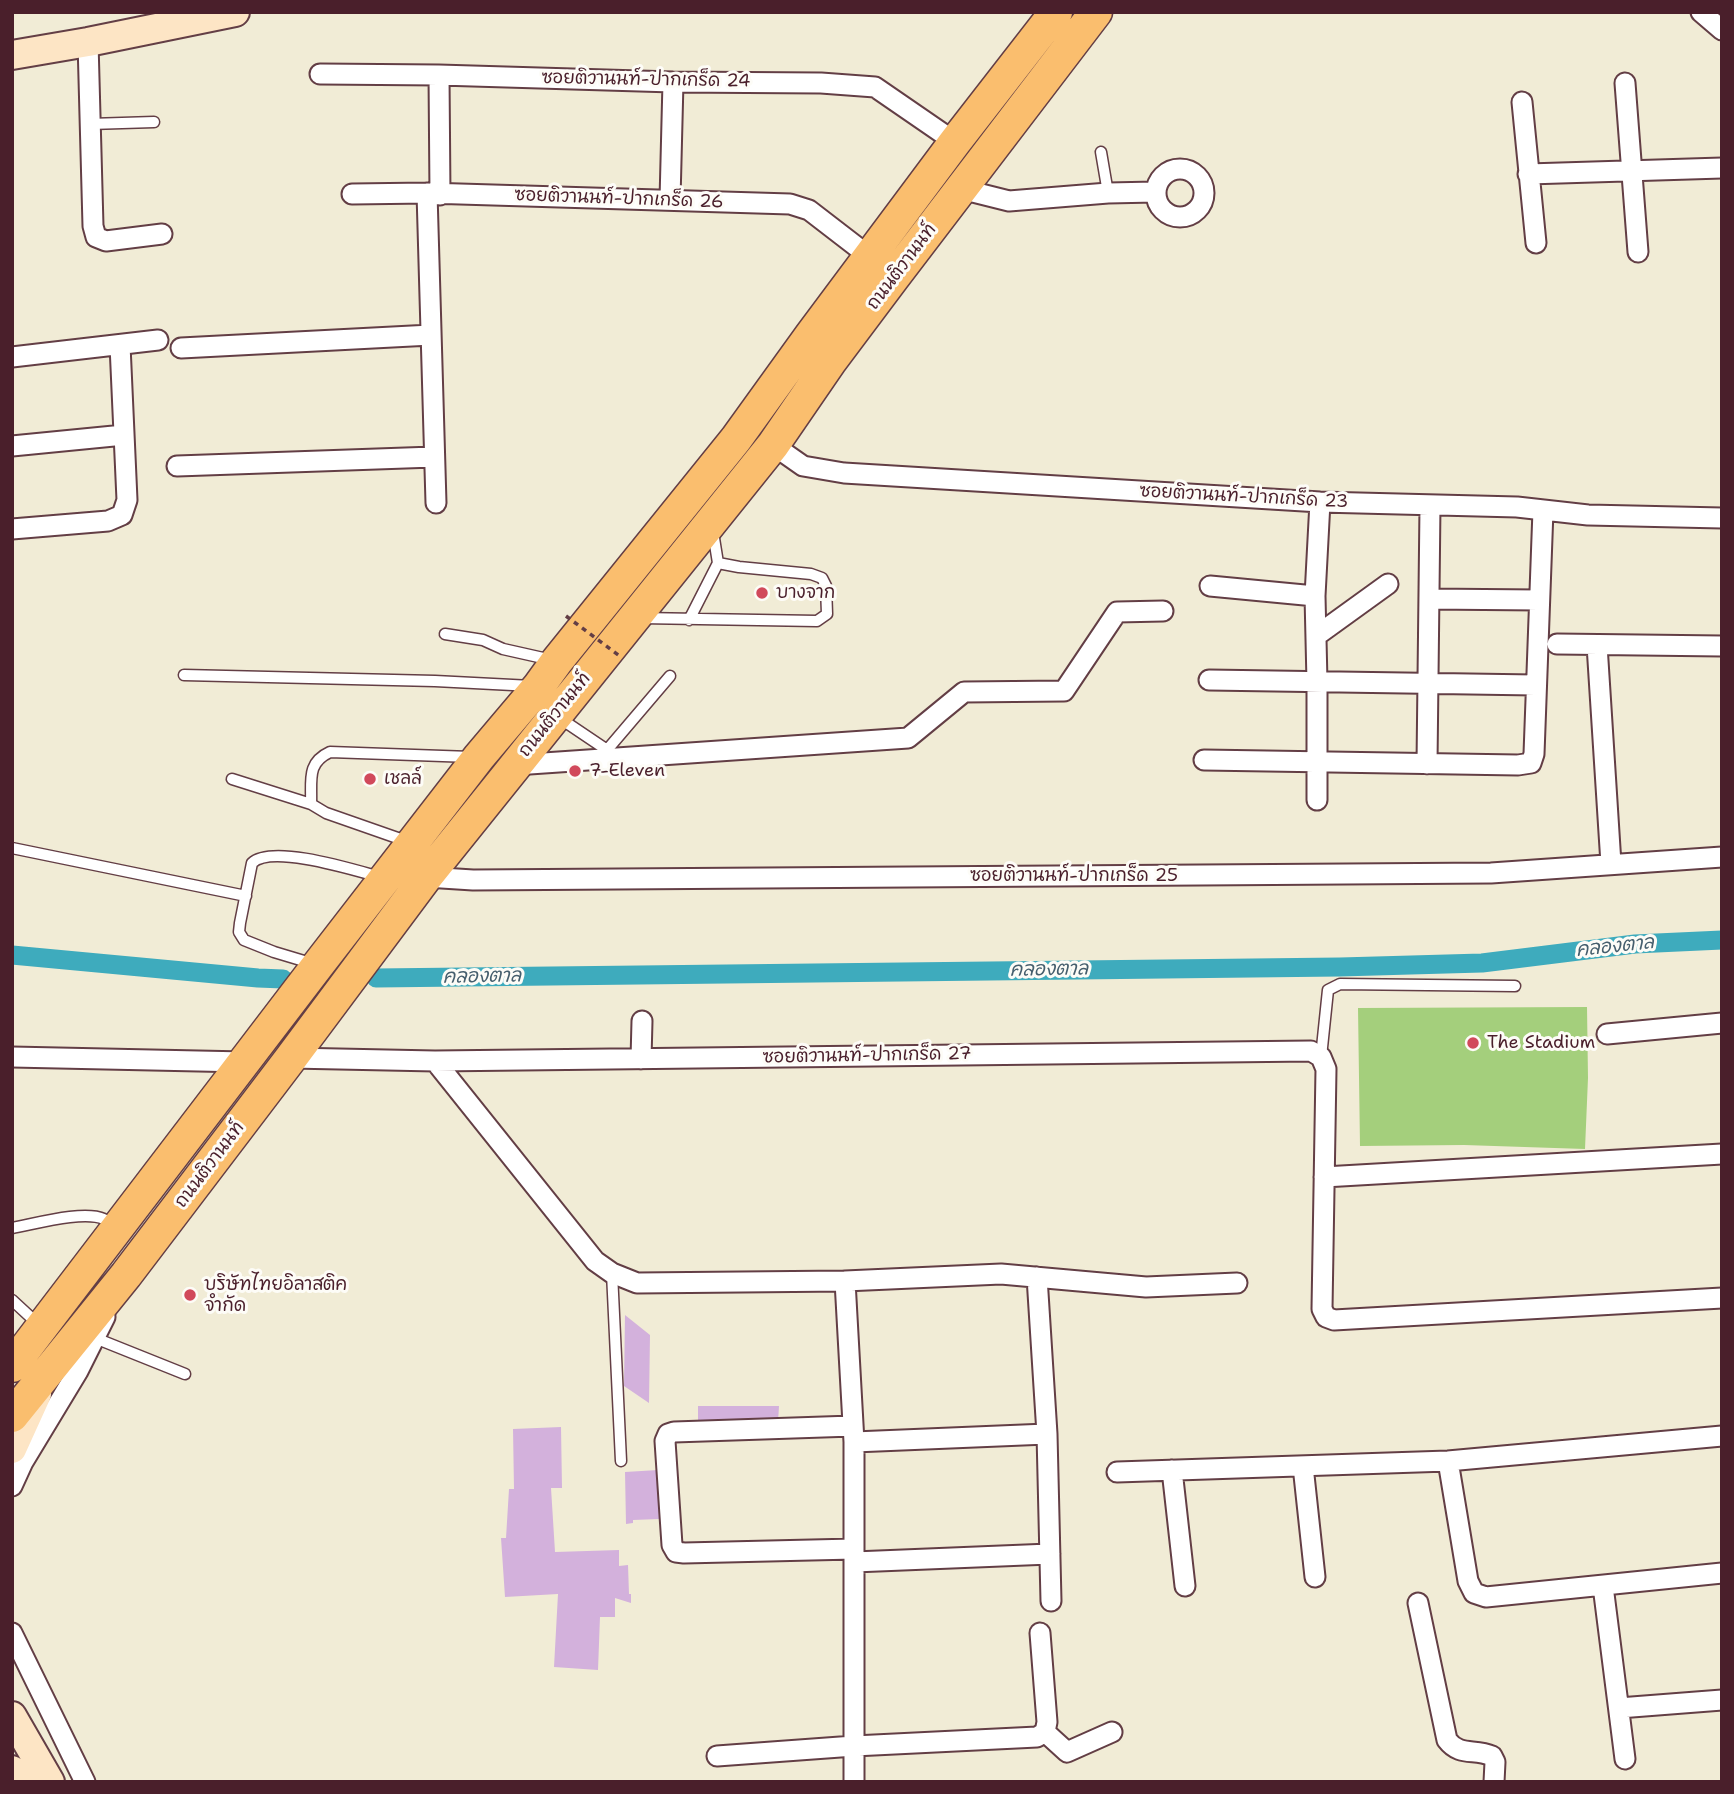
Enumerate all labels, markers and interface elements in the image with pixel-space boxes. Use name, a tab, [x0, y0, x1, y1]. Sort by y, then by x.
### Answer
street label: ซอยติวานนท์-ปากเกร็ด 24	[541, 67, 751, 93]
street label: ซอยติวานนท์-ปากเกร็ด 26	[514, 185, 724, 213]
street label: ถนนติวานนท์	[863, 220, 941, 314]
street label: ซอยติวานนท์-ปากเกร็ด 23	[1139, 481, 1349, 513]
place label: บางจาก	[776, 582, 835, 604]
marker: บางจาก	[754, 585, 770, 601]
street label: ถนนติวานนท์	[514, 669, 596, 761]
place label: 7-Eleven	[589, 760, 665, 782]
marker: 7-Eleven	[567, 763, 583, 779]
place label: เชลล์	[384, 768, 422, 790]
marker: เชลล์	[362, 771, 378, 787]
street label: ซอยติวานนท์-ปากเกร็ด 25	[970, 865, 1178, 887]
water label: คลองตาล	[1575, 932, 1655, 962]
water label: คลองตาล	[1010, 958, 1088, 982]
water label: คลองตาล	[443, 965, 521, 989]
place label: The Stadium	[1487, 1032, 1595, 1054]
marker: The Stadium	[1465, 1035, 1481, 1051]
street label: ซอยติวานนท์-ปากเกร็ด 27	[762, 1043, 972, 1069]
street label: ถนนติวานนท์	[171, 1118, 249, 1212]
place label: บริษัทไทยอิลาสติค จำกัด	[204, 1274, 347, 1316]
marker: บริษัทไทยอิลาสติค จำกัด	[182, 1287, 198, 1303]

